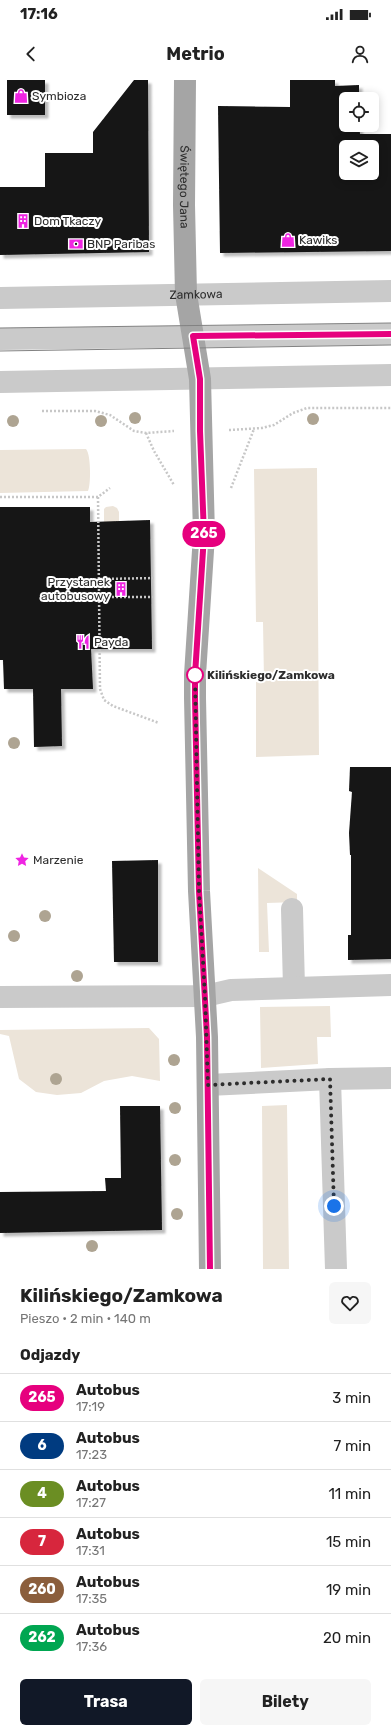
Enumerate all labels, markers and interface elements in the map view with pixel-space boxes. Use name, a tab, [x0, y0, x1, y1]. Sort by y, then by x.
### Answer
text: 17:16	[20, 5, 58, 23]
icon: back	[20, 43, 42, 65]
text: Metrio	[166, 43, 225, 65]
icon: person	[349, 43, 371, 65]
shop icon: Symbioza	[13, 88, 29, 104]
place label: Symbioza	[32, 89, 86, 103]
map controls	[339, 92, 379, 180]
button: locate	[339, 92, 379, 132]
button: layers	[339, 140, 379, 180]
street label: Świętego Jana	[177, 145, 192, 229]
building icon: Dom Tkaczy	[15, 213, 31, 229]
place label: Dom Tkaczy	[34, 214, 102, 228]
shop icon: Kawiks	[280, 232, 296, 248]
place label: Kawiks	[299, 233, 337, 247]
bank icon: BNP Paribas	[68, 236, 84, 252]
place label: BNP Paribas	[87, 237, 155, 251]
street label: Zamkowa	[169, 287, 223, 302]
line badge: 265	[181, 521, 227, 547]
text: 265	[190, 525, 218, 542]
place label: Przystanek autobusowy	[41, 575, 111, 603]
building icon: Przystanek autobusowy	[113, 581, 129, 597]
restaurant icon: Payda	[75, 634, 91, 650]
place label: Payda	[94, 635, 128, 649]
marker: Kilińskiego/Zamkowa	[186, 666, 204, 684]
place label: Kilińskiego/Zamkowa	[207, 668, 335, 682]
place icon: Marzenie	[14, 852, 30, 868]
place label: Marzenie	[33, 853, 84, 867]
your location	[324, 1196, 344, 1216]
button: heart	[329, 1282, 371, 1324]
text: Kilińskiego/Zamkowa	[20, 1284, 223, 1307]
text: Pieszo · 2 min · 140 m	[20, 1311, 151, 1326]
text: Odjazdy	[20, 1346, 80, 1364]
text: Autobus	[76, 1381, 140, 1399]
text: 265	[28, 1389, 56, 1406]
text: 3 min	[332, 1389, 371, 1407]
text: 17:19	[76, 1399, 105, 1414]
text: Autobus	[76, 1429, 140, 1447]
text: 6	[37, 1437, 47, 1454]
text: 7 min	[334, 1437, 371, 1455]
text: 17:23	[76, 1447, 107, 1462]
text: Autobus	[76, 1477, 140, 1495]
text: 4	[37, 1485, 47, 1502]
text: 11 min	[328, 1485, 371, 1503]
text: 17:27	[76, 1495, 106, 1510]
text: Autobus	[76, 1525, 140, 1543]
text: 7	[38, 1533, 46, 1550]
text: 15 min	[326, 1533, 371, 1551]
text: 17:31	[76, 1543, 105, 1558]
text: Autobus	[76, 1573, 140, 1591]
text: 260	[28, 1581, 56, 1598]
text: 19 min	[326, 1581, 371, 1599]
text: 17:35	[76, 1591, 107, 1606]
text: Autobus	[76, 1621, 140, 1639]
text: 262	[28, 1629, 56, 1646]
text: 20 min	[323, 1629, 371, 1647]
text: 17:36	[76, 1639, 107, 1654]
button: Trasa	[20, 1679, 192, 1725]
button: Bilety	[200, 1679, 371, 1725]

